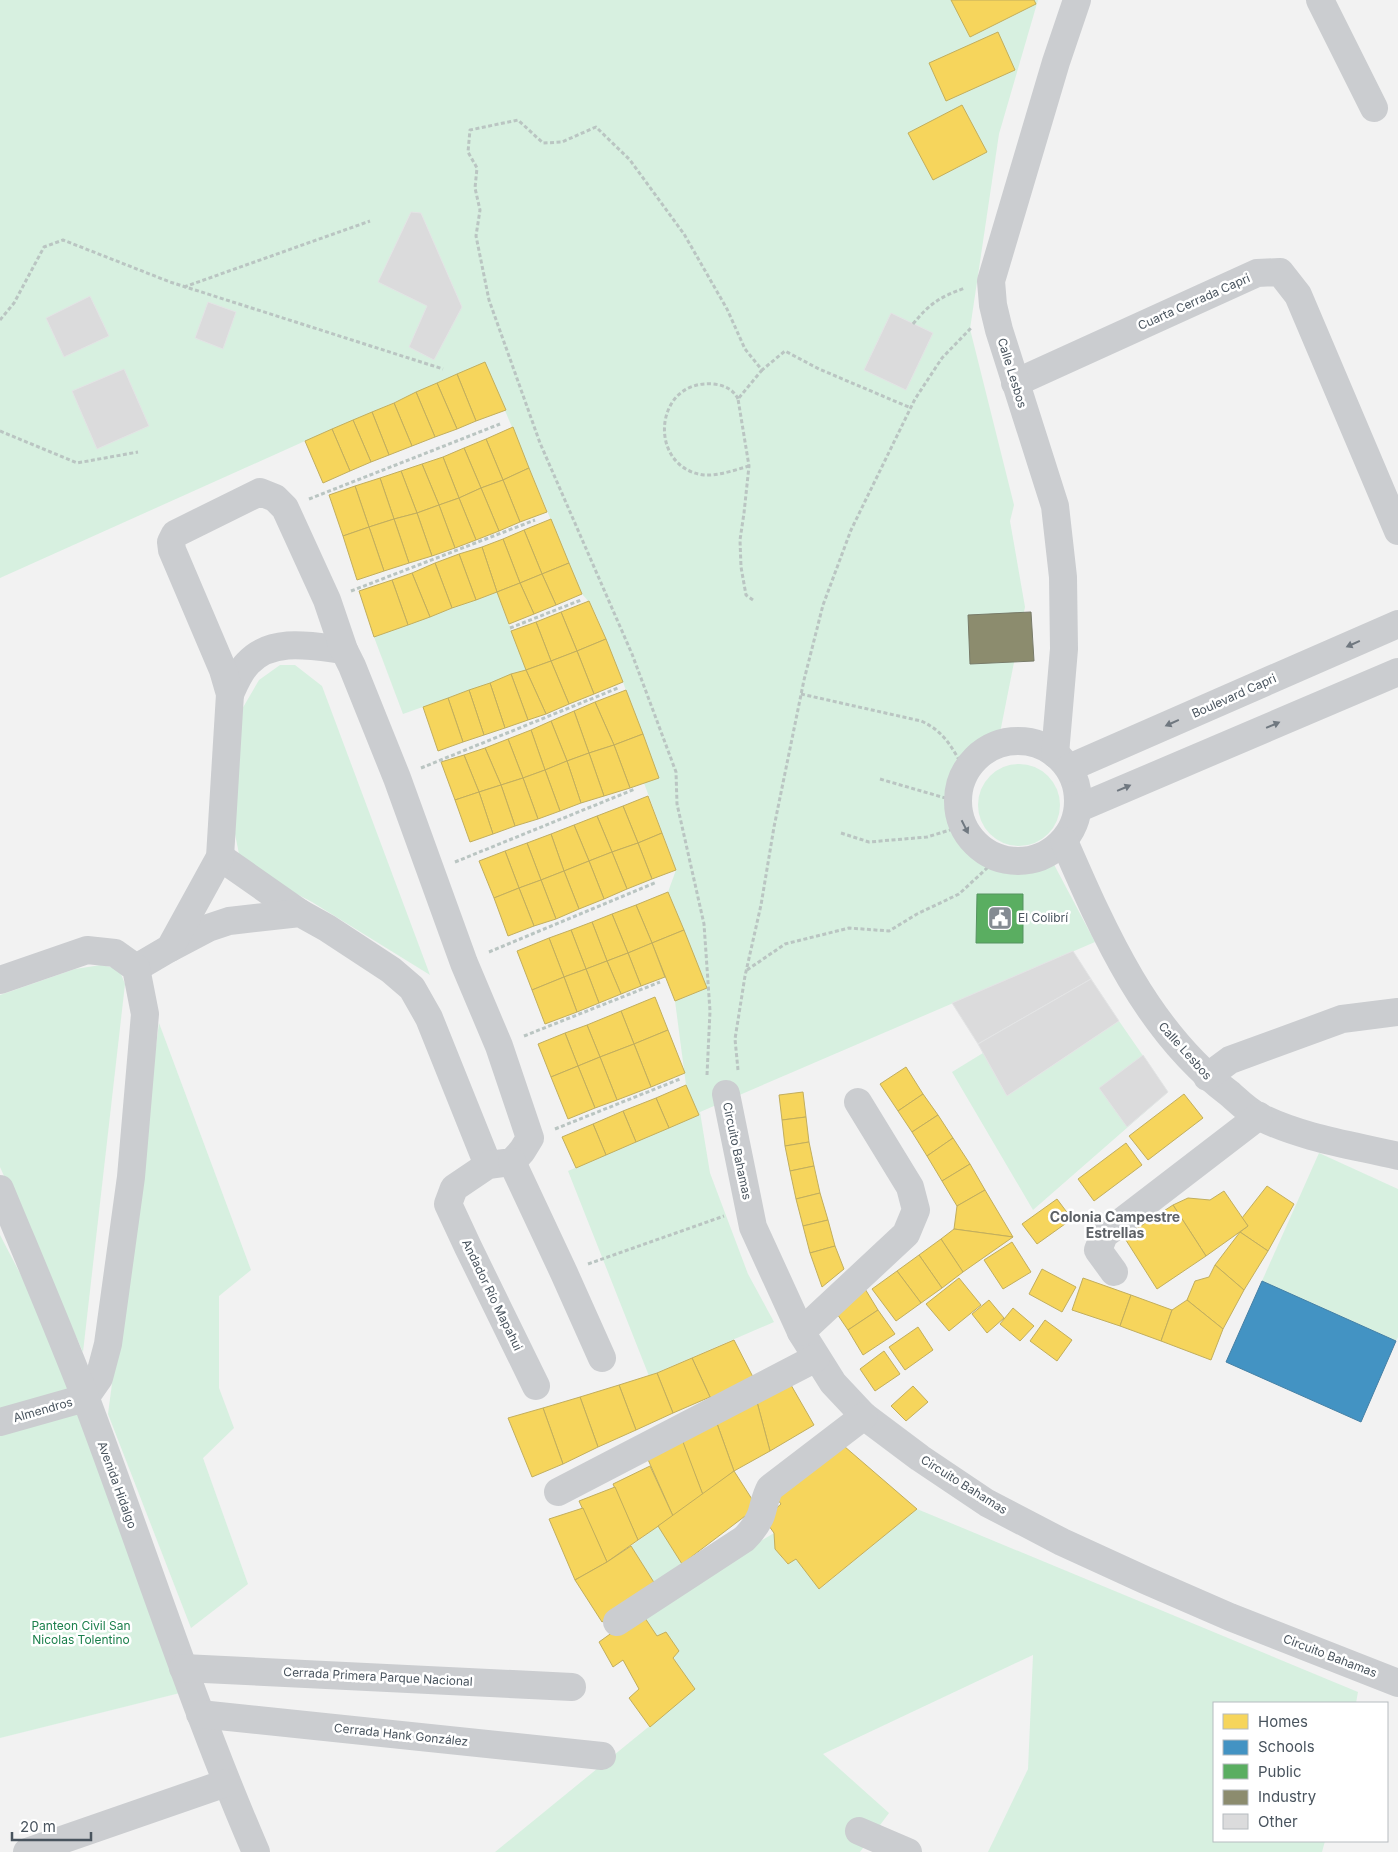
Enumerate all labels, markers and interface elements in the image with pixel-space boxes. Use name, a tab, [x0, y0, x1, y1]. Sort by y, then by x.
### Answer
street label: Cuarta Cerrada Capri	[1135, 270, 1252, 333]
street label: Calle Lesbos	[995, 336, 1030, 410]
one-way arrow	[1346, 640, 1360, 648]
street label: Boulevard Capri	[1189, 670, 1278, 721]
one-way arrow	[1165, 720, 1179, 728]
one-way arrow	[1266, 720, 1280, 728]
one-way arrow	[1116, 784, 1131, 792]
one-way arrow	[961, 820, 969, 834]
public building icon: El Colibrí	[987, 905, 1013, 931]
place label: El Colibrí	[1018, 910, 1068, 925]
street label: Calle Lesbos	[1155, 1019, 1215, 1083]
street label: Circuito Bahamas	[720, 1101, 755, 1201]
district label: Colonia Campestre Estrellas	[1050, 1208, 1180, 1241]
street label: Andador Río Mapahui	[459, 1237, 526, 1353]
street label: Almendros	[11, 1394, 74, 1425]
street label: Avenida Hidalgo	[95, 1439, 140, 1531]
street label: Circuito Bahamas	[918, 1452, 1010, 1517]
park label: Panteon Civil San Nicolas Tolentino	[31, 1618, 131, 1647]
street label: Circuito Bahamas	[1281, 1631, 1379, 1680]
street label: Cerrada Primera Parque Nacional	[283, 1664, 473, 1689]
legend	[1213, 1702, 1388, 1842]
text: Homes	[1258, 1712, 1308, 1731]
street label: Cerrada Hank González	[333, 1720, 469, 1749]
text: Schools	[1258, 1737, 1315, 1756]
text: Public	[1258, 1762, 1301, 1781]
text: Industry	[1258, 1787, 1317, 1806]
scale bar	[12, 1810, 91, 1842]
text: Other	[1258, 1812, 1298, 1831]
text: 20 m	[20, 1817, 56, 1836]

